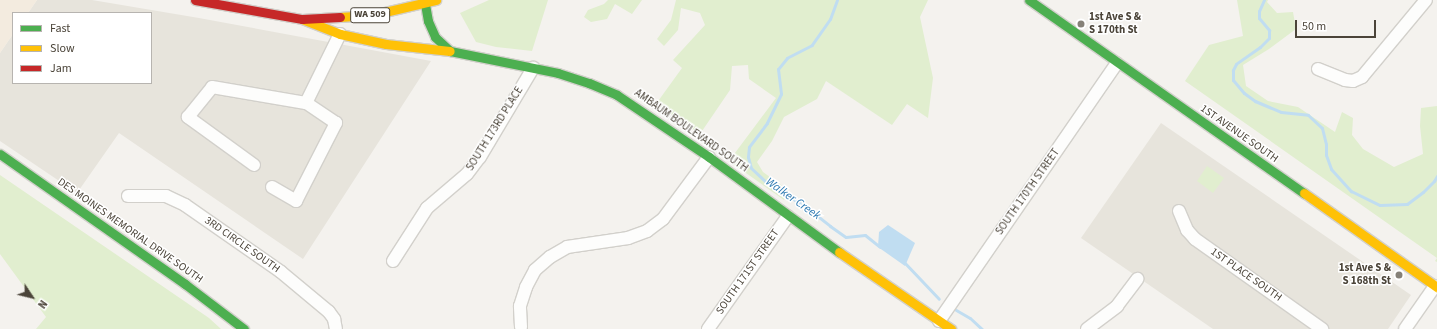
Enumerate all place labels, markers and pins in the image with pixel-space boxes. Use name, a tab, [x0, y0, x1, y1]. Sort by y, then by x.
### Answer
place label: 1st Ave S & S 170th St	[1089, 11, 1141, 37]
marker: 1st Ave S & S 170th St	[1076, 19, 1086, 29]
place label: 1st Ave S & S 168th St	[1339, 262, 1391, 288]
marker: 1st Ave S & S 168th St	[1394, 270, 1404, 280]

